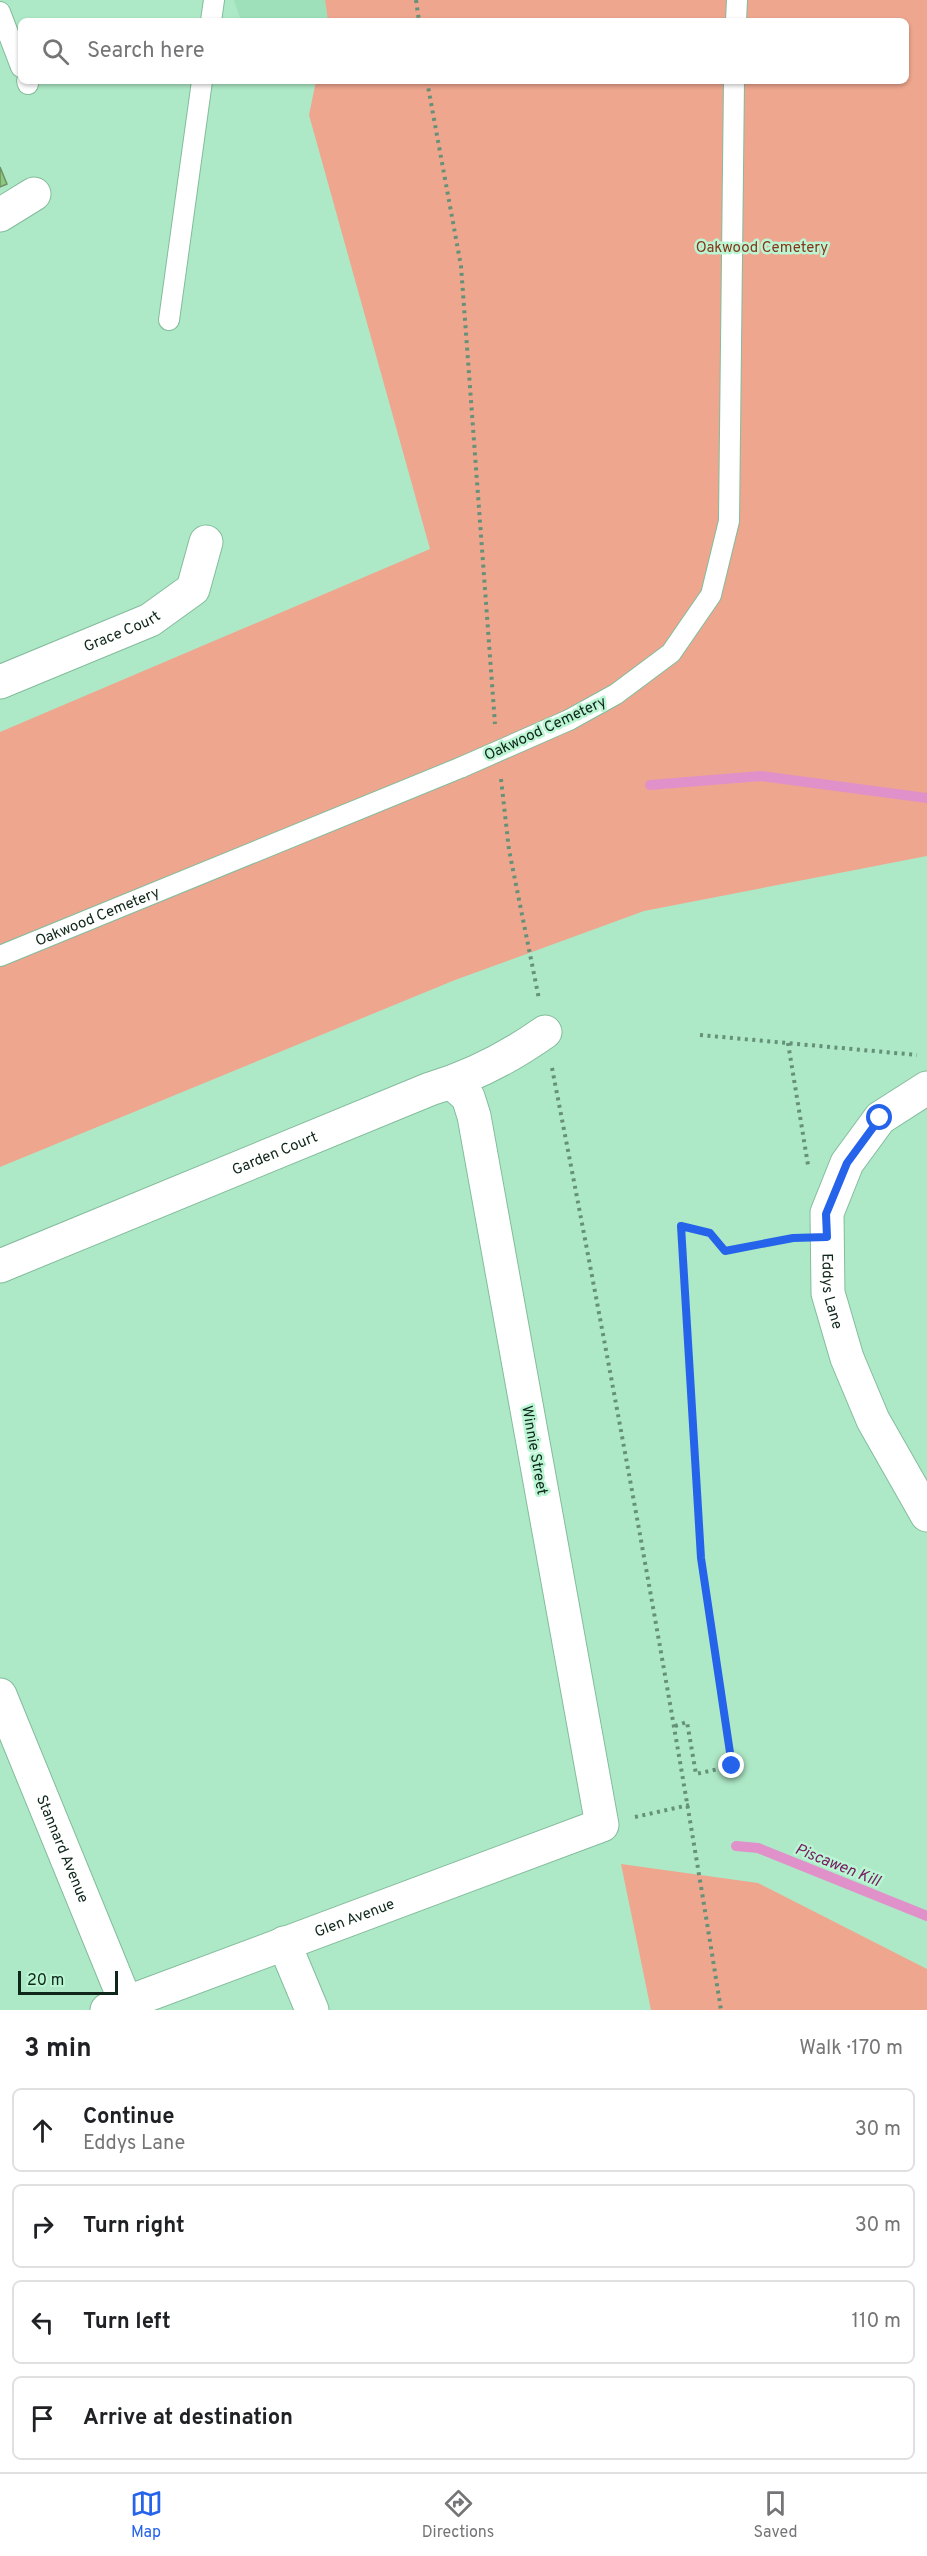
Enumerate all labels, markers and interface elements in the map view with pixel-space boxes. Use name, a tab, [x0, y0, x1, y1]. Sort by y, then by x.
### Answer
search box	[18, 18, 909, 84]
icon: search	[39, 35, 72, 68]
text: Search here	[87, 38, 205, 65]
park label: Oakwood Cemetery	[696, 239, 828, 258]
street label: Grace Court	[81, 607, 165, 657]
street label: Oakwood Cemetery	[482, 693, 610, 766]
street label: Oakwood Cemetery	[33, 884, 163, 952]
route start	[866, 1104, 892, 1130]
street label: Garden Court	[230, 1128, 321, 1180]
street label: Eddys Lane	[817, 1253, 846, 1332]
street label: Winnie Street	[516, 1404, 551, 1496]
route end	[718, 1752, 744, 1778]
street label: Stannard Avenue	[31, 1793, 92, 1906]
water label: Piscawen Kill	[792, 1840, 884, 1892]
street label: Glen Avenue	[312, 1895, 398, 1943]
scale bar	[18, 1968, 118, 1996]
text: 20 m	[27, 1971, 64, 1991]
text: 3 min	[24, 2033, 92, 2066]
text: Walk · 170 m	[799, 2036, 903, 2062]
text: Continue	[83, 2104, 174, 2131]
icon: ahead	[26, 2114, 59, 2147]
text: 30 m	[855, 2117, 901, 2143]
text: Eddys Lane	[83, 2131, 185, 2157]
icon: right	[26, 2210, 59, 2243]
text: Turn right	[83, 2213, 185, 2240]
text: 30 m	[855, 2213, 901, 2239]
icon: left	[26, 2306, 59, 2339]
text: Turn left	[83, 2309, 171, 2336]
text: 110 m	[852, 2309, 901, 2335]
icon: arrive	[26, 2402, 59, 2435]
text: Arrive at destination	[83, 2405, 293, 2432]
tab: Map	[130, 2487, 163, 2543]
tab: Directions	[422, 2487, 494, 2543]
tab: Saved	[753, 2487, 797, 2543]

